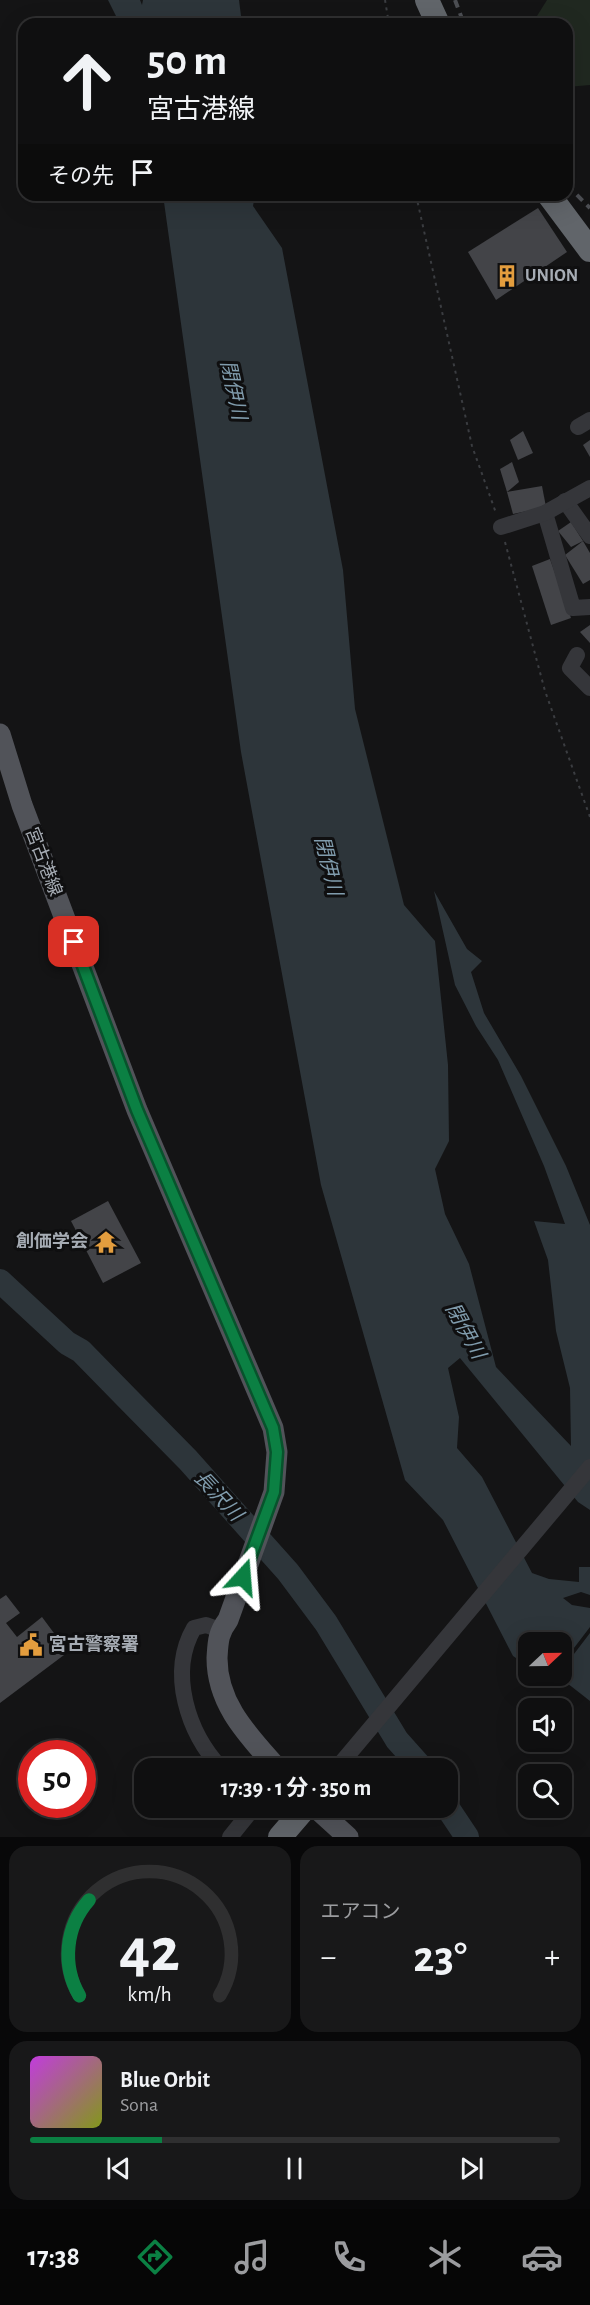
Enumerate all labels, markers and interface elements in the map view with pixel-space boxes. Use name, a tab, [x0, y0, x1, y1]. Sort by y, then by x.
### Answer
text: 50 m	[147, 40, 227, 82]
icon: ahead	[48, 42, 126, 120]
text: 宮古港線	[147, 96, 255, 123]
icon: arrive	[126, 156, 159, 189]
text: その先	[48, 165, 114, 187]
building icon: UNION	[494, 263, 520, 289]
place label: UNION	[525, 267, 578, 285]
water label: 閉伊川	[217, 358, 250, 423]
street label: 宮古港線	[22, 824, 66, 899]
water label: 閉伊川	[311, 834, 346, 899]
pin	[48, 916, 99, 967]
icon: arrive	[57, 925, 90, 958]
temple icon: 創価学会	[93, 1229, 119, 1255]
place label: 創価学会	[16, 1231, 88, 1251]
water label: 閉伊川	[442, 1299, 490, 1364]
water label: 長沢川	[190, 1467, 248, 1526]
position arrow	[211, 1545, 275, 1609]
public building icon: 宮古警察署	[18, 1632, 44, 1658]
north arrow	[518, 1632, 572, 1686]
map controls	[518, 1632, 572, 1818]
place label: 宮古警察署	[49, 1634, 139, 1654]
button: sound	[518, 1698, 572, 1752]
speed limit sign: 50	[18, 1740, 96, 1818]
button: search	[518, 1764, 572, 1818]
text: 17:39 · 1 分 · 350 m	[221, 1777, 371, 1799]
text: エアコン	[321, 1902, 401, 1922]
text: 42	[119, 1920, 180, 1982]
text: 23°	[413, 1935, 467, 1980]
text: −	[321, 1941, 336, 1974]
text: +	[544, 1941, 560, 1974]
text: km/h	[128, 1984, 172, 2005]
text: Blue Orbit	[120, 2069, 210, 2091]
text: Sona	[120, 2095, 158, 2115]
icon: previous	[102, 2152, 135, 2185]
icon: pause	[278, 2152, 311, 2185]
icon: next	[455, 2152, 488, 2185]
icon: directions	[134, 2236, 176, 2278]
icon: music	[231, 2236, 273, 2278]
icon: phone	[328, 2236, 370, 2278]
icon: climate	[424, 2236, 466, 2278]
icon: car	[521, 2236, 563, 2278]
text: 17:38	[27, 2243, 80, 2270]

